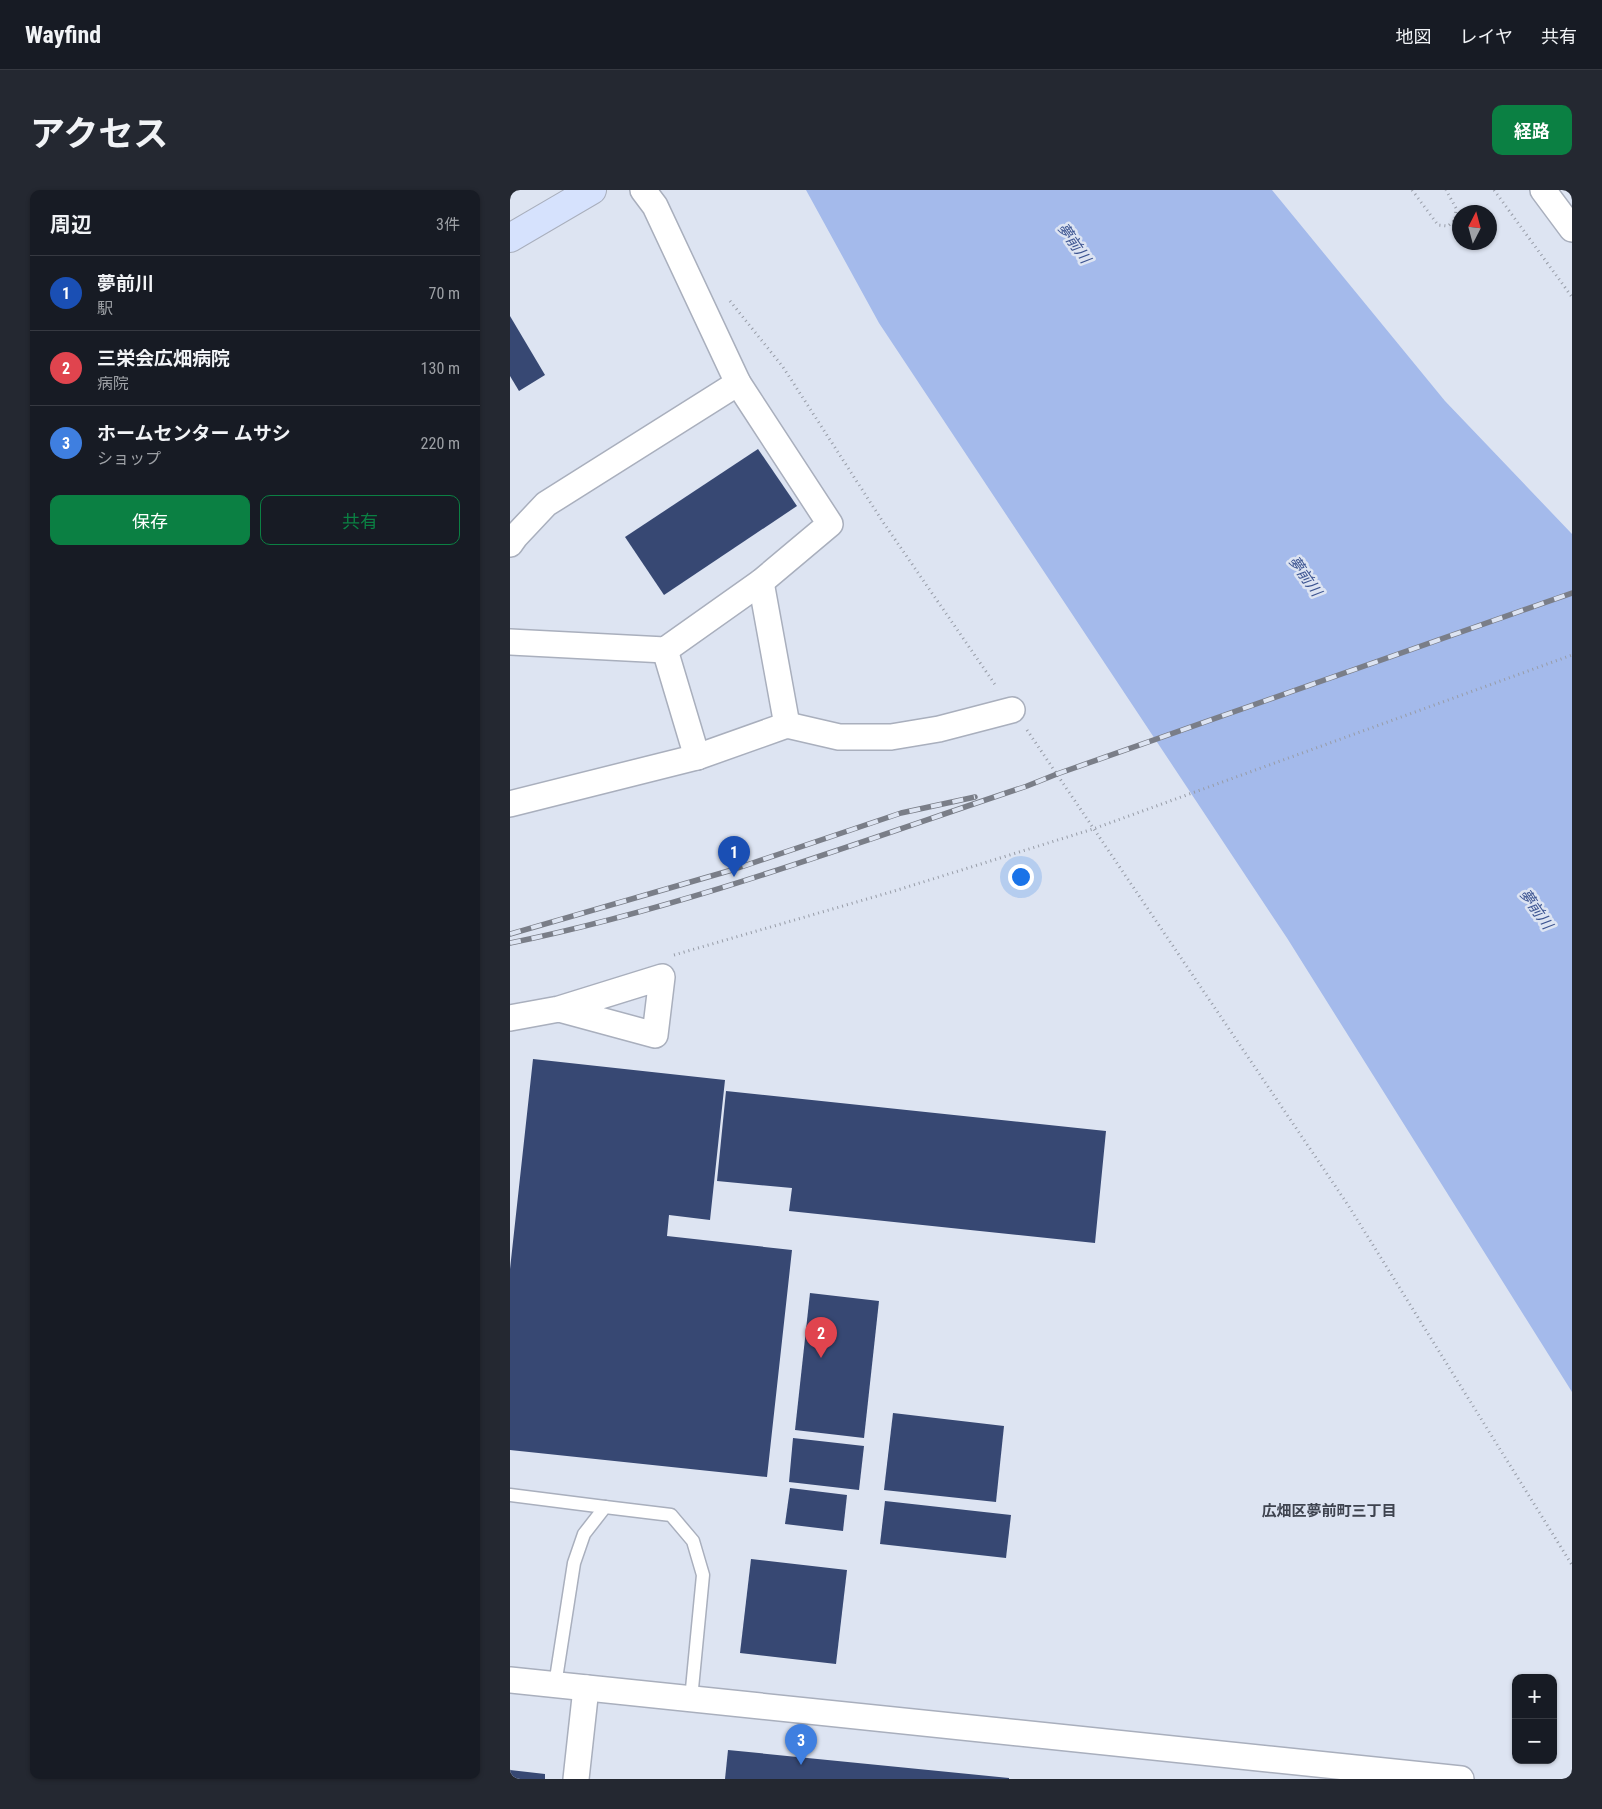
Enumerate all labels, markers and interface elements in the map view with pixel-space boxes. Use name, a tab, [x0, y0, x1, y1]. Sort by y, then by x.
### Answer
text: Wayfind	[25, 21, 101, 49]
text: 地図	[1396, 26, 1432, 47]
text: レイヤ	[1460, 26, 1513, 47]
text: 共有	[1541, 26, 1577, 47]
button: 経路	[1492, 105, 1572, 155]
text: アクセス	[30, 114, 168, 155]
north arrow	[1452, 205, 1497, 250]
text: 周辺	[50, 213, 92, 237]
text: 3件	[436, 215, 460, 234]
water label: 夢前川	[1054, 219, 1095, 268]
text: 夢前川	[97, 272, 154, 295]
text: 1	[62, 284, 70, 303]
text: 70 m	[428, 284, 460, 303]
text: 駅	[97, 299, 113, 318]
text: 三栄会広畑病院	[97, 347, 230, 370]
text: 2	[62, 359, 70, 378]
text: 130 m	[421, 359, 460, 378]
text: 病院	[97, 374, 129, 393]
text: ホームセンター ムサシ	[97, 422, 291, 445]
text: 3	[62, 434, 70, 453]
text: 220 m	[421, 434, 460, 453]
text: ショップ	[97, 449, 161, 468]
button: 保存	[50, 495, 250, 545]
button: 共有	[260, 495, 460, 545]
water label: 夢前川	[1285, 552, 1326, 601]
pin: 1	[718, 836, 750, 877]
your location	[1008, 864, 1034, 890]
water label: 夢前川	[1516, 885, 1557, 934]
pin: 2	[805, 1317, 837, 1358]
district label: 広畑区夢前町三丁目	[1261, 1502, 1397, 1520]
map controls	[1512, 1674, 1557, 1764]
button: +	[1512, 1674, 1557, 1719]
button: −	[1512, 1719, 1557, 1764]
pin: 3	[785, 1724, 817, 1765]

